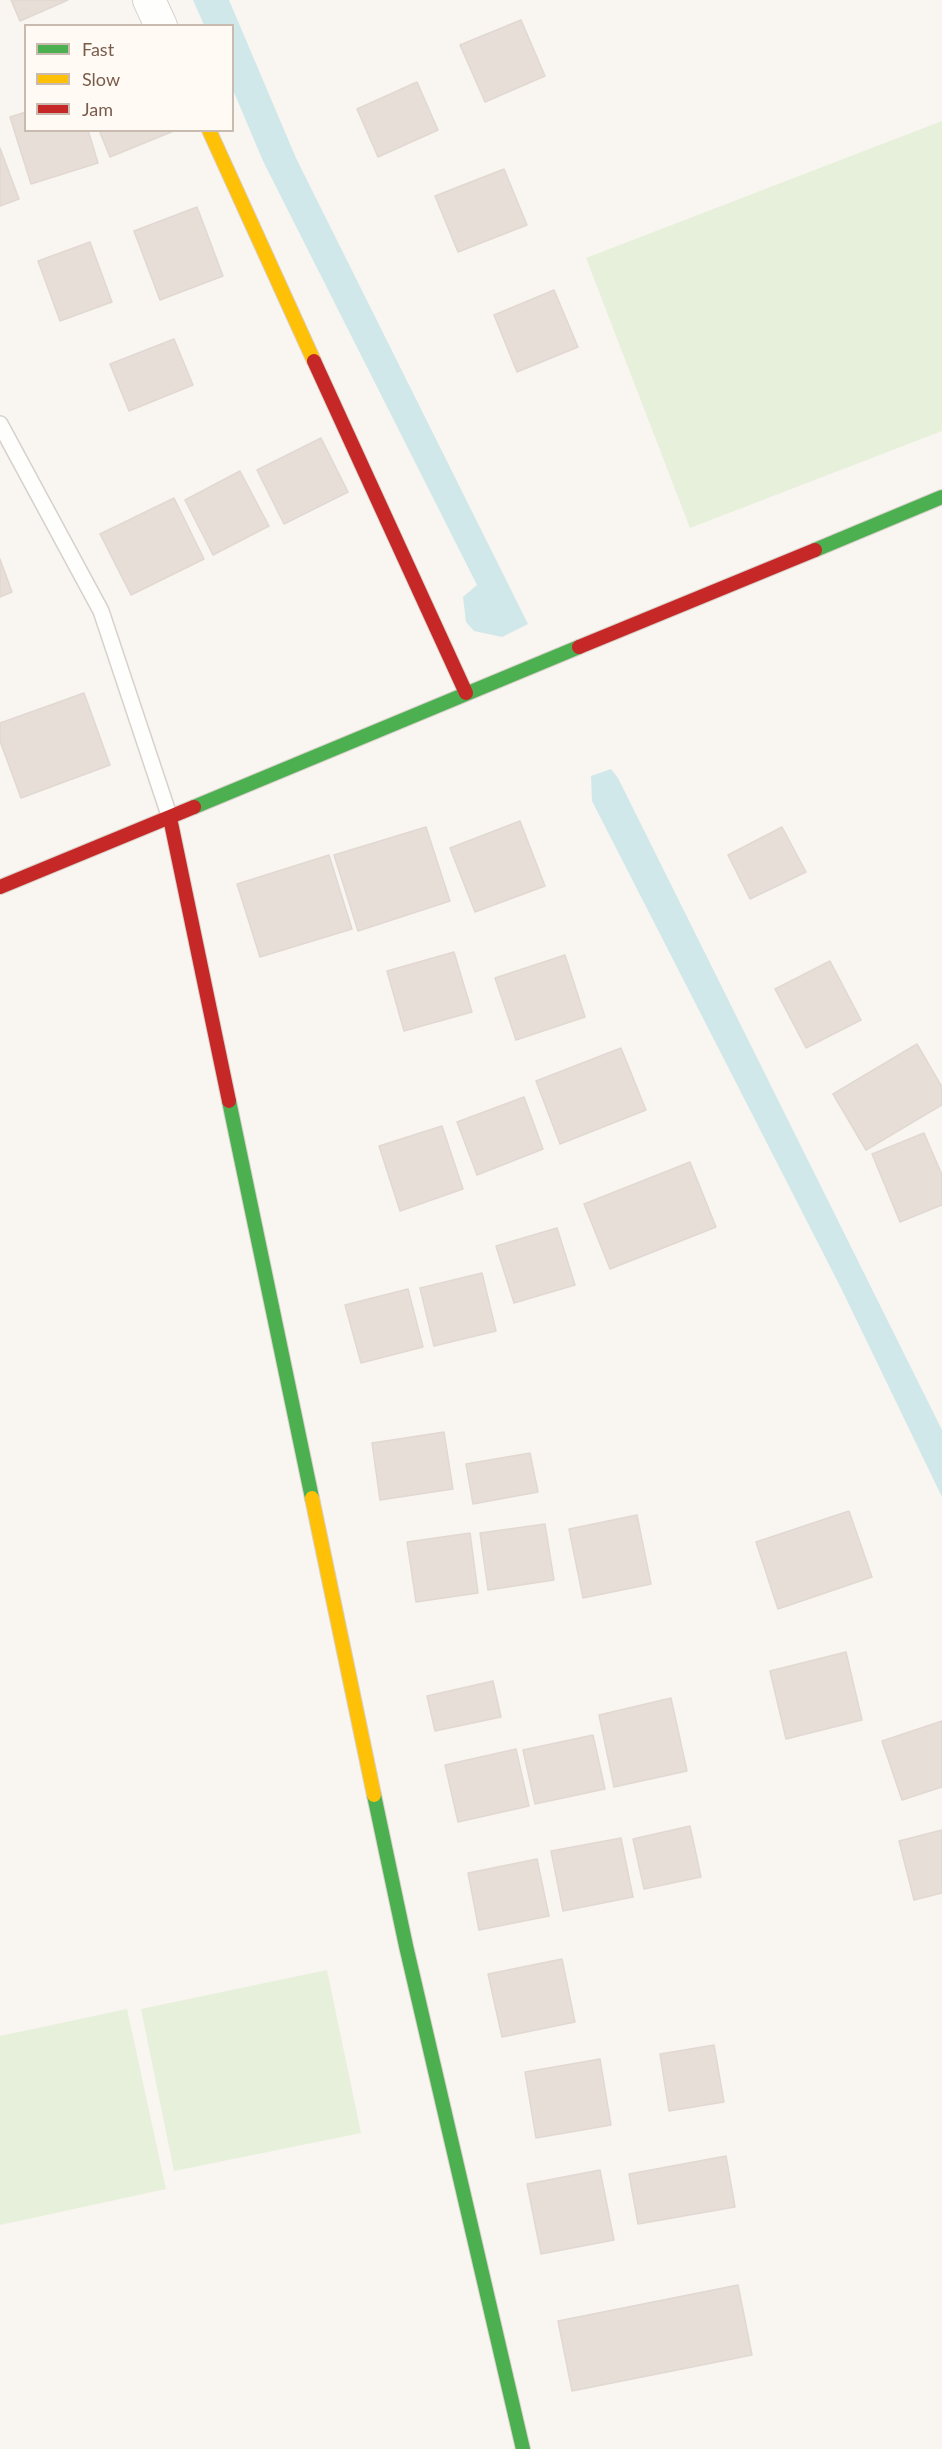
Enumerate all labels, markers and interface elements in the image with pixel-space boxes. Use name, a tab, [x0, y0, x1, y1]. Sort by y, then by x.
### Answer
legend	[24, 24, 234, 132]
text: Fast	[82, 38, 114, 60]
text: Slow	[82, 68, 120, 90]
text: Jam	[82, 98, 113, 120]

